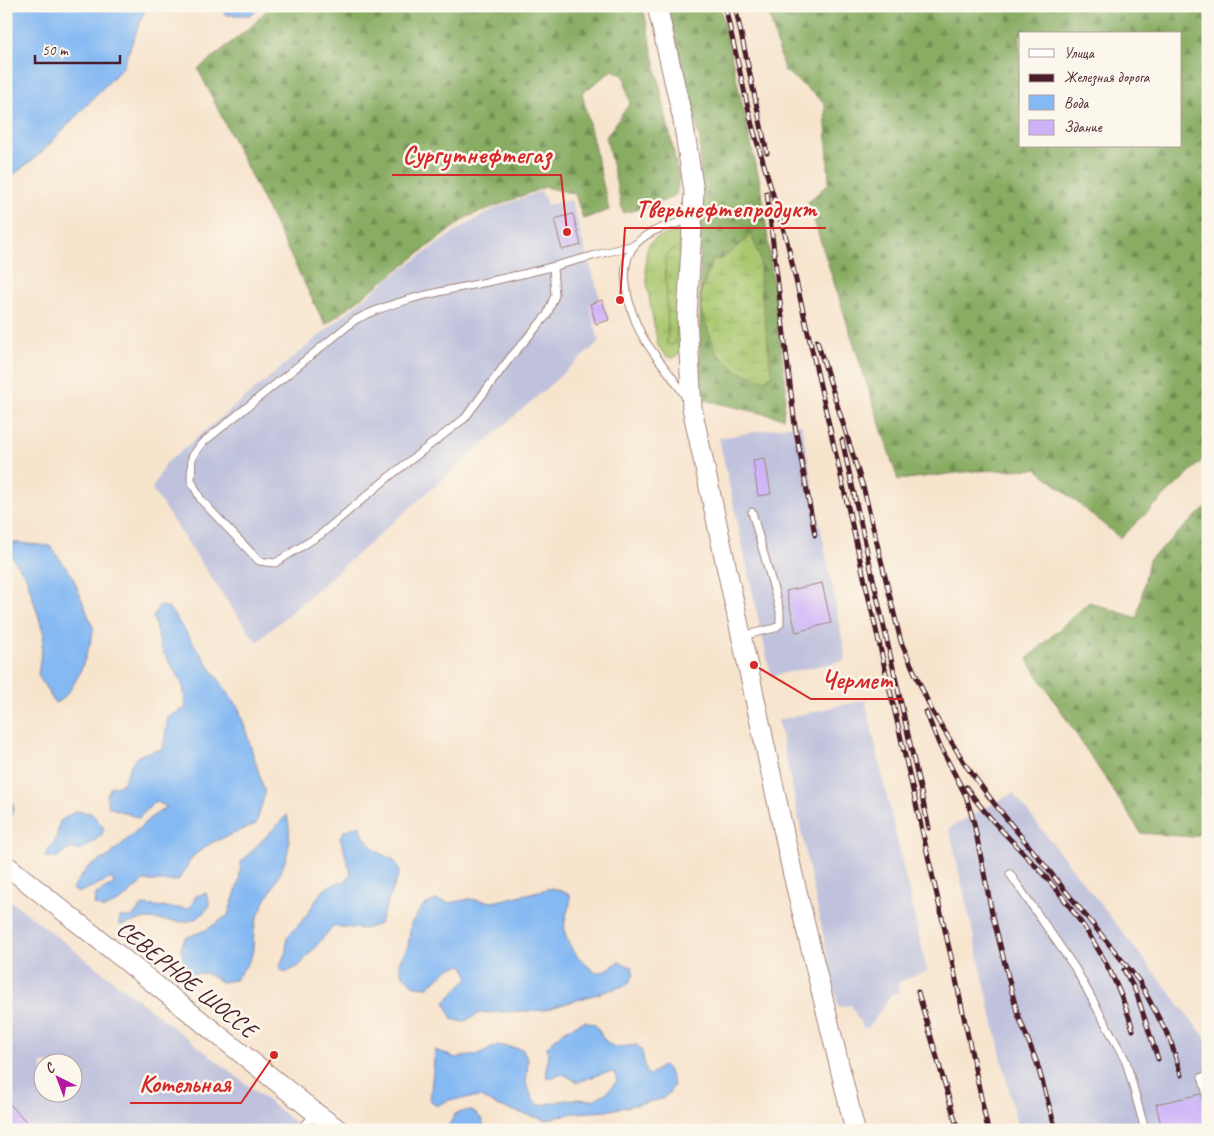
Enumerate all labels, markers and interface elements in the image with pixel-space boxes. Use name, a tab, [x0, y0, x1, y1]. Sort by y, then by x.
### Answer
scale bar	[35, 32, 120, 64]
legend	[1019, 32, 1182, 148]
text: 50 m	[42, 41, 69, 60]
text: Улица	[1064, 44, 1095, 63]
text: Железная дорога	[1064, 68, 1151, 87]
text: Вода	[1064, 94, 1089, 113]
text: Здание	[1064, 118, 1103, 137]
callout: Сургутнефтегаз	[392, 135, 561, 175]
text: Сургутнефтегаз	[403, 139, 554, 171]
callout: Тверьнефтепродукт	[625, 188, 826, 228]
text: Тверьнефтепродукт	[635, 193, 818, 225]
callout: Чермет	[811, 659, 903, 699]
text: Чермет	[821, 664, 894, 696]
street label: СЕВЕРНОЕ ШОССЕ	[111, 913, 265, 1046]
north arrow	[32, 1054, 82, 1104]
text: С	[41, 1059, 59, 1077]
callout: Котельная	[130, 1063, 241, 1103]
text: Котельная	[139, 1068, 233, 1100]

